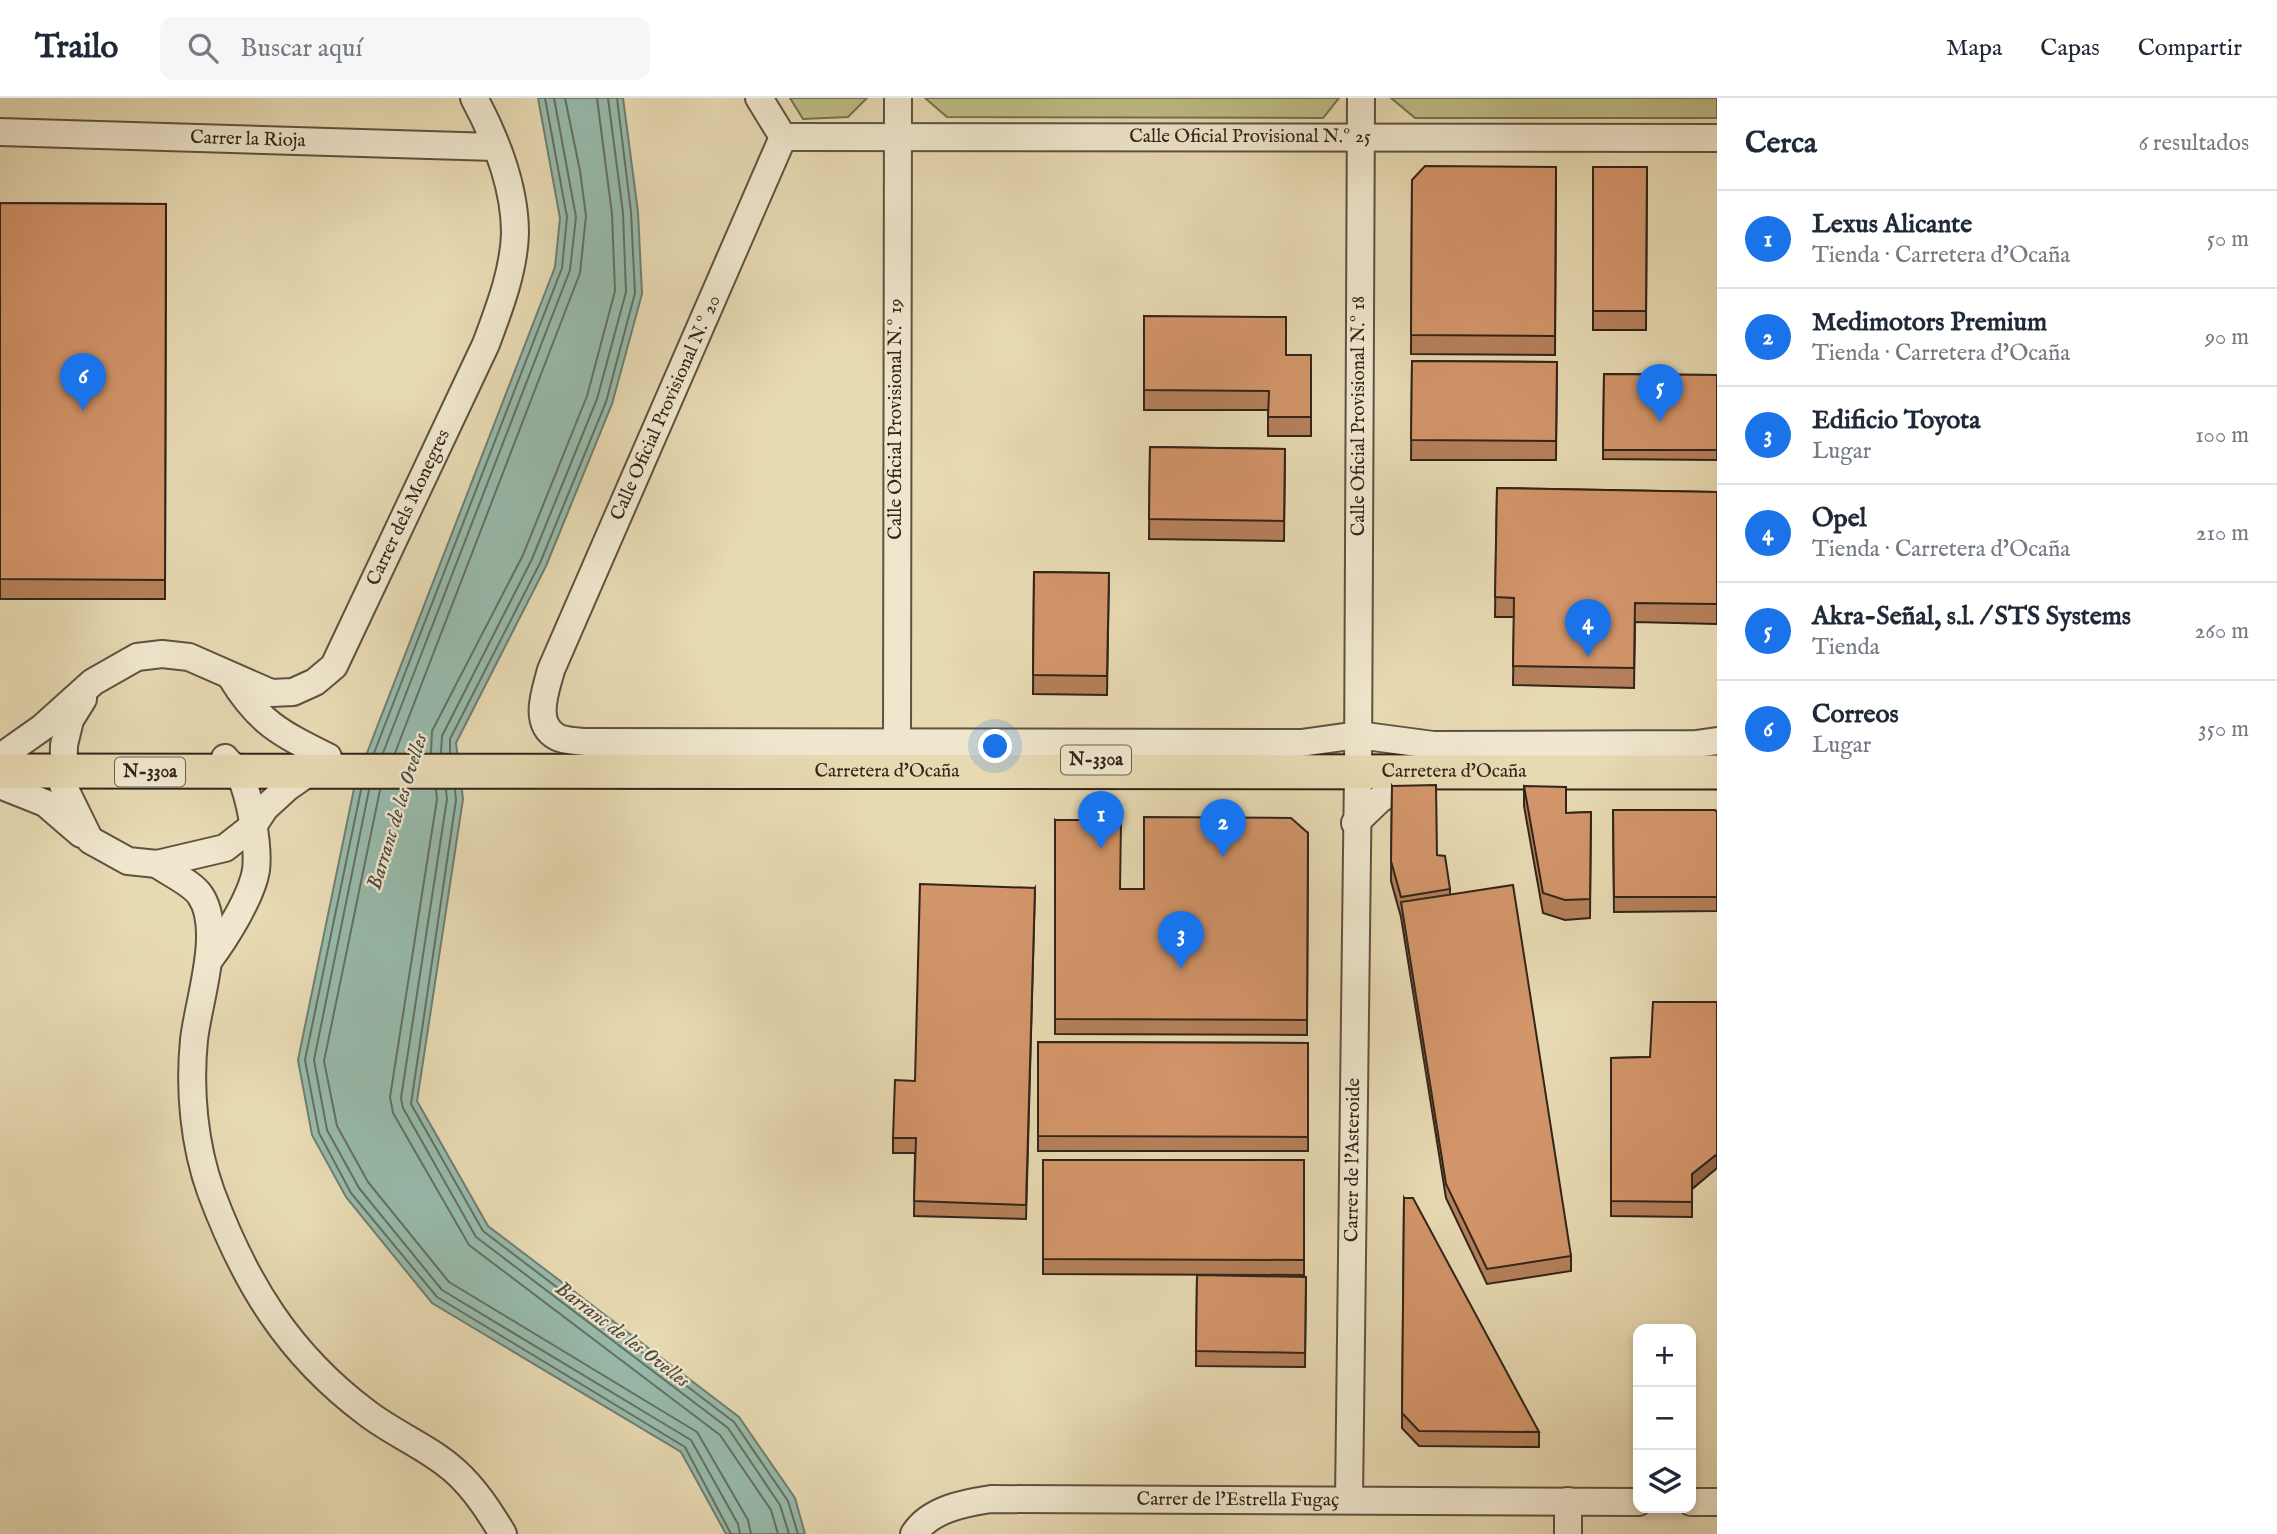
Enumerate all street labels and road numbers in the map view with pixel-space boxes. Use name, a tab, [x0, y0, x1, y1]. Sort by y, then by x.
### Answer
street label: Calle Oficial Provisional N.º 25	[1129, 125, 1371, 149]
street label: Carrer la Rioja	[190, 126, 307, 153]
street label: Calle Oficial Provisional N.º 20	[605, 292, 727, 524]
street label: Calle Oficial Provisional N.º 18	[1347, 296, 1371, 536]
street label: Calle Oficial Provisional N.º 19	[884, 298, 908, 540]
street label: Carrer dels Monegres	[362, 426, 456, 590]
road number: N-330a	[1061, 746, 1131, 774]
road number: N-330a	[115, 758, 185, 786]
street label: Carretera d'Ocaña	[815, 759, 960, 784]
street label: Carretera d'Ocaña	[1382, 760, 1527, 784]
street label: Carrer de l'Asteroide	[1340, 1078, 1366, 1242]
street label: Carrer de l'Estrella Fugaç	[1137, 1488, 1339, 1513]

